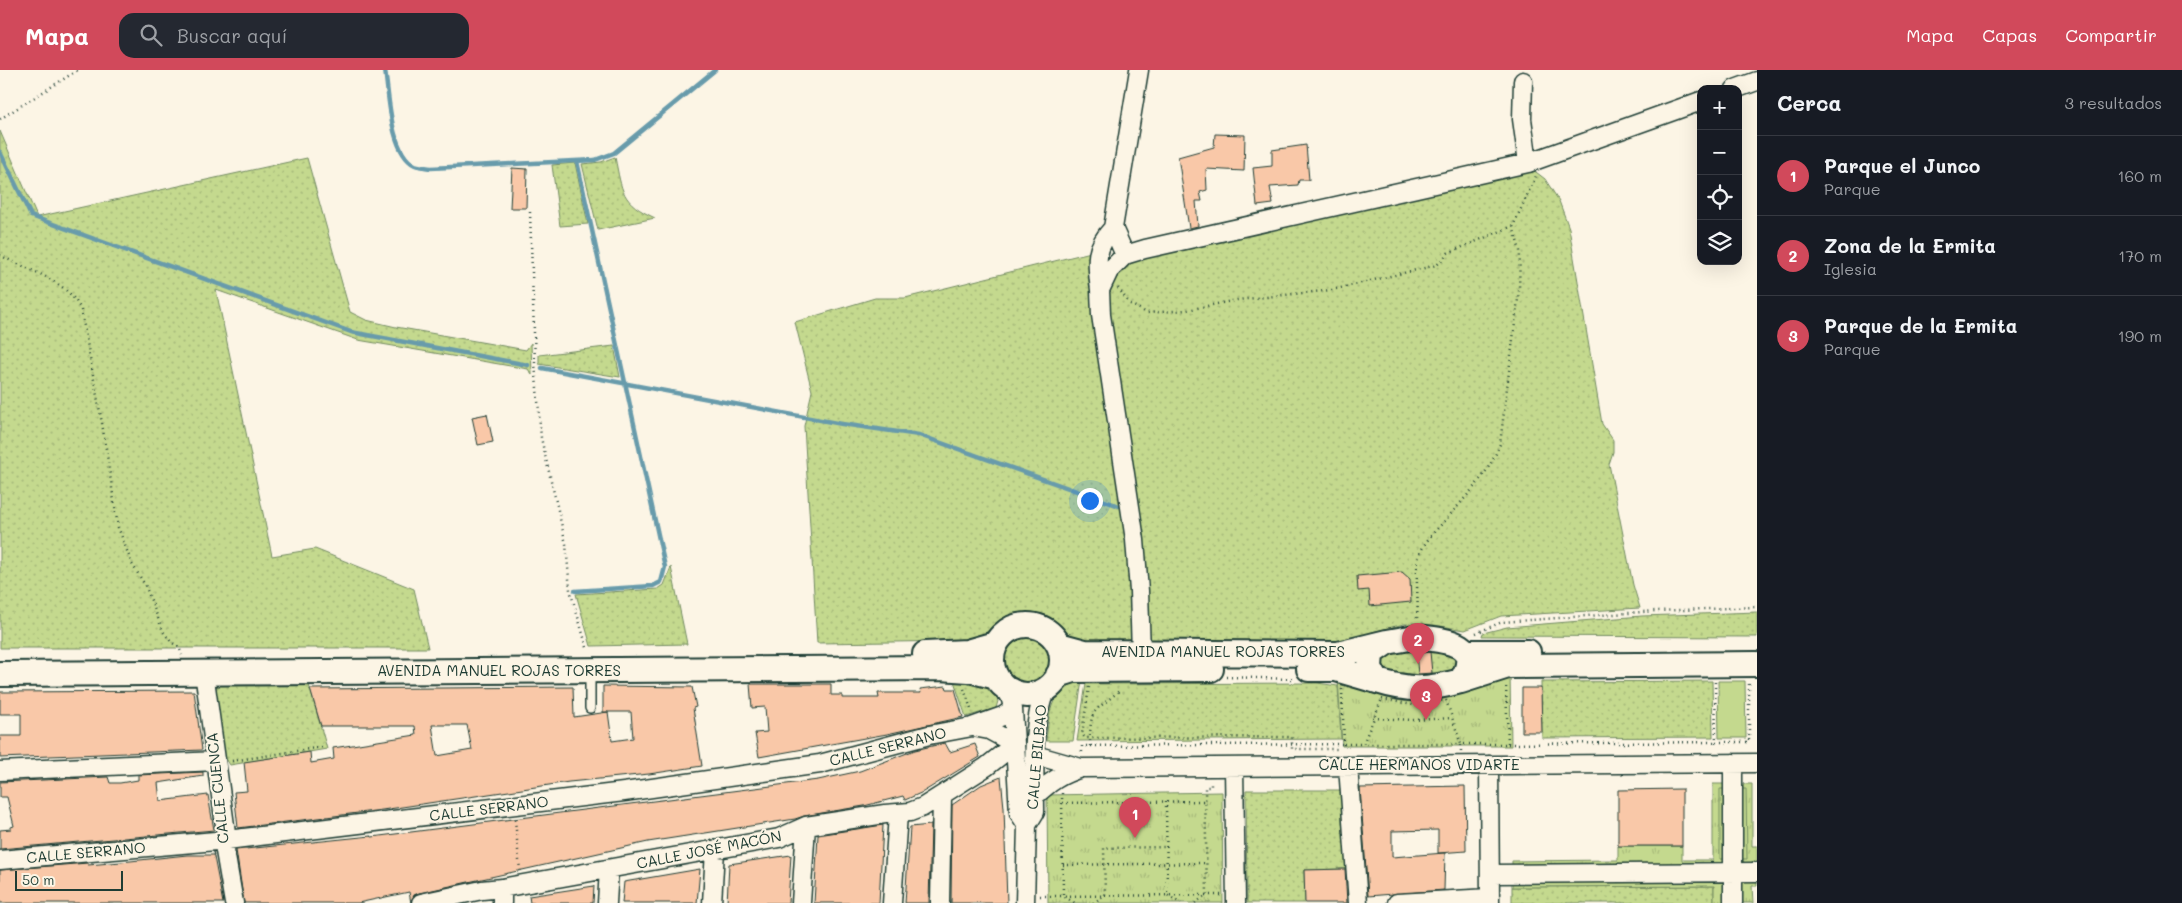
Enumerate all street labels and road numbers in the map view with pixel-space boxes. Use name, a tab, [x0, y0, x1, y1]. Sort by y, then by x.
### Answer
street label: AVENIDA MANUEL ROJAS TORRES	[1101, 641, 1345, 661]
street label: AVENIDA MANUEL ROJAS TORRES	[377, 660, 621, 680]
street label: CALLE BILBAO	[1021, 703, 1051, 810]
street label: CALLE SERRANO	[827, 722, 948, 770]
street label: CALLE CUENCA	[201, 731, 233, 845]
street label: CALLE HERMANOS VIDARTE	[1318, 754, 1520, 774]
street label: CALLE SERRANO	[428, 791, 550, 825]
street label: CALLE JOSÉ MACÓN	[635, 825, 783, 873]
street label: CALLE SERRANO	[25, 837, 147, 867]

